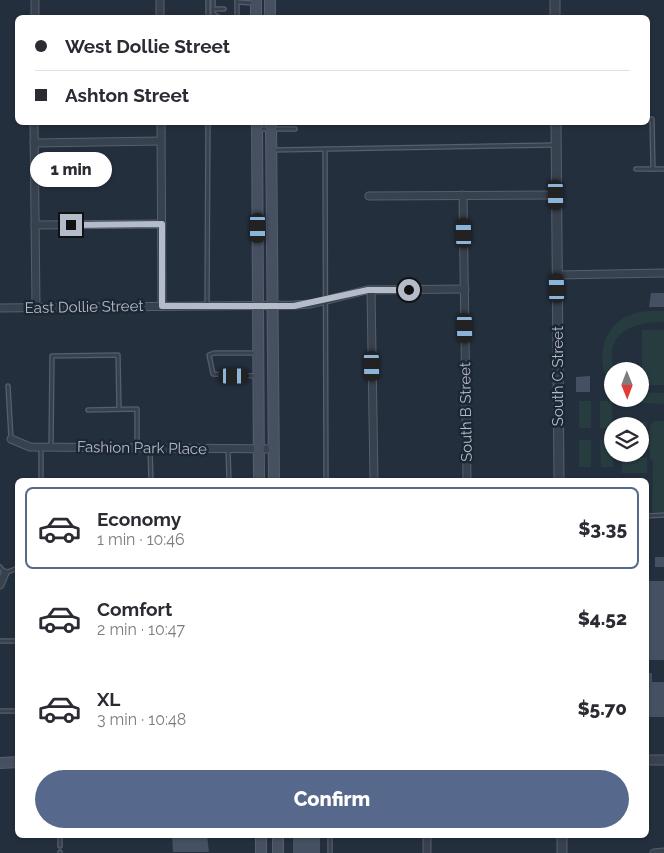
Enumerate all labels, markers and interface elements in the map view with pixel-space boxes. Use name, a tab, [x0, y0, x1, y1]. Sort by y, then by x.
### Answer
text: West Dollie Street	[65, 35, 230, 57]
text: Ashton Street	[65, 84, 189, 106]
callout: 1 min	[30, 152, 112, 188]
text: 1 min	[50, 160, 92, 179]
car	[548, 180, 563, 210]
car	[250, 213, 265, 243]
route end	[60, 214, 82, 236]
car	[456, 218, 471, 248]
car	[549, 273, 564, 303]
route start	[398, 279, 420, 301]
street label: East Dollie Street	[25, 297, 143, 317]
car	[457, 313, 472, 343]
street label: South C Street	[549, 326, 567, 426]
car	[364, 351, 379, 381]
street label: South B Street	[456, 362, 476, 462]
north arrow	[604, 362, 649, 408]
map controls	[604, 362, 649, 462]
car	[219, 369, 249, 384]
button: layers	[604, 417, 649, 462]
street label: Fashion Park Place	[77, 438, 207, 458]
icon: car	[37, 506, 82, 551]
text: Economy	[97, 508, 181, 530]
text: $3.35	[578, 517, 627, 539]
text: 1 min · 10:46	[97, 530, 185, 549]
icon: car	[37, 596, 82, 641]
text: Comfort	[97, 598, 172, 620]
text: $4.52	[578, 607, 627, 629]
text: 2 min · 10:47	[97, 620, 185, 639]
icon: car	[37, 686, 82, 731]
text: XL	[97, 688, 120, 710]
text: $5.70	[577, 697, 627, 719]
text: 3 min · 10:48	[97, 710, 186, 729]
button: Confirm	[35, 770, 629, 828]

